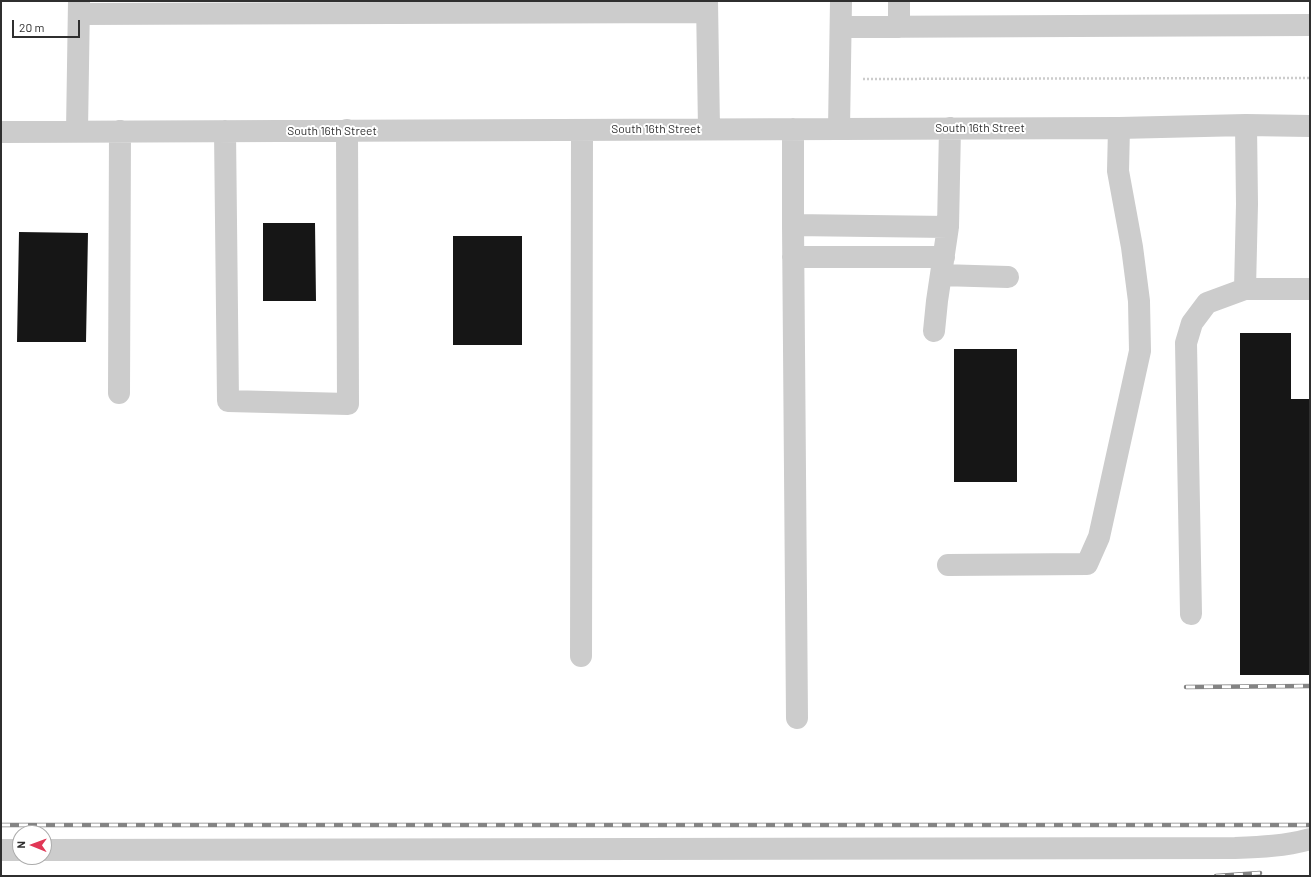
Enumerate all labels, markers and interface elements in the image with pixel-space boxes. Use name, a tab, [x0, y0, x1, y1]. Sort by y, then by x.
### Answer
scale bar	[14, 12, 82, 38]
text: 20 m	[19, 20, 45, 34]
street label: South 16th Street	[935, 121, 1025, 135]
street label: South 16th Street	[611, 122, 701, 136]
street label: South 16th Street	[287, 124, 377, 138]
north arrow	[12, 825, 52, 865]
text: N	[14, 841, 27, 849]

